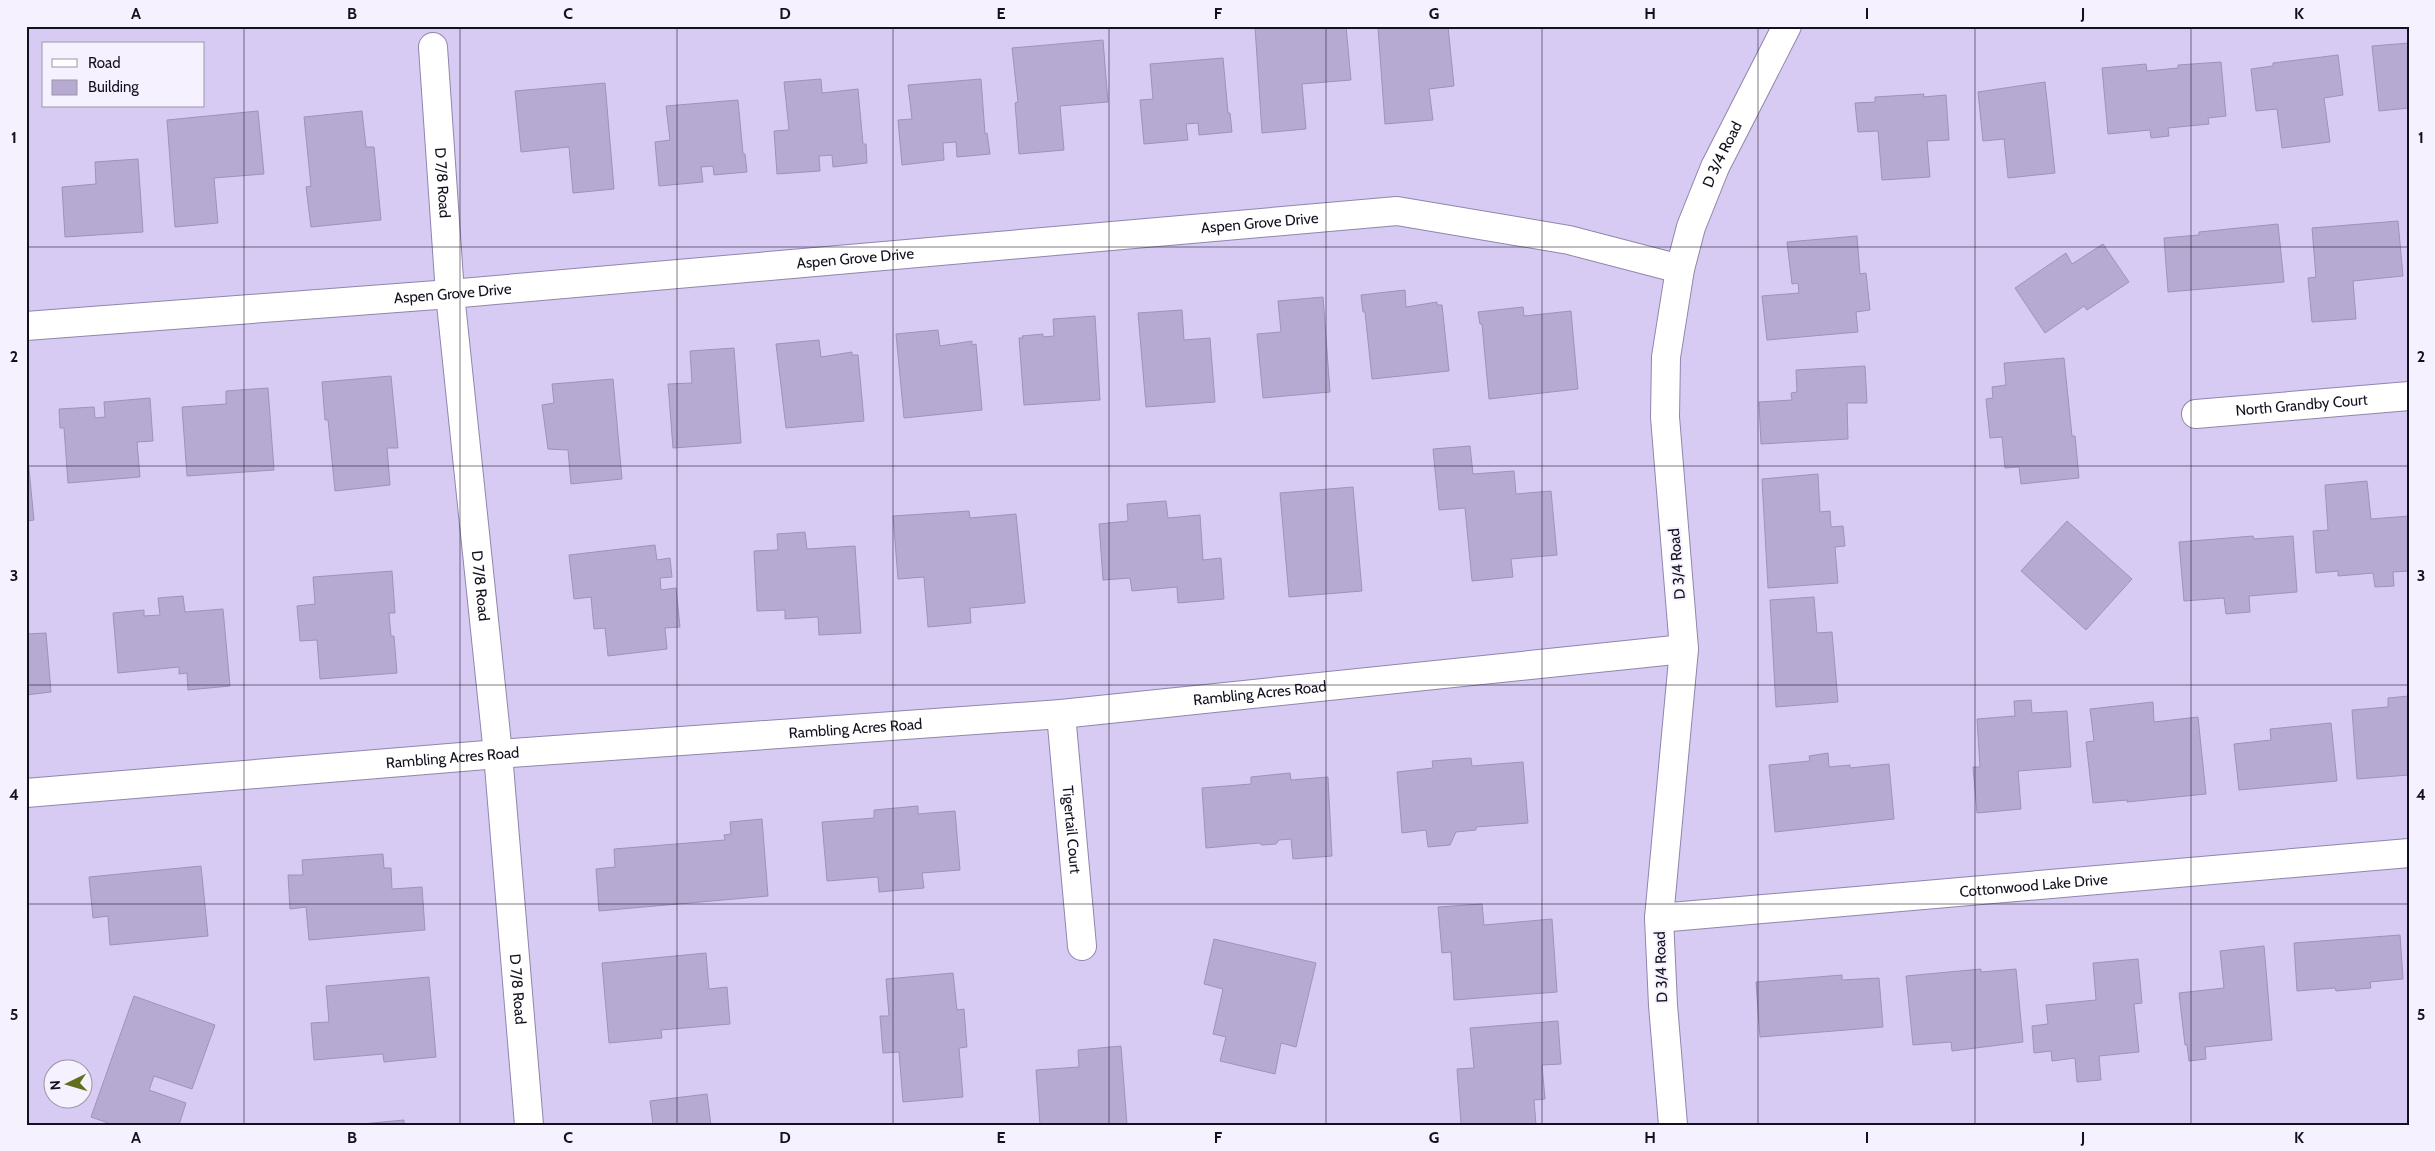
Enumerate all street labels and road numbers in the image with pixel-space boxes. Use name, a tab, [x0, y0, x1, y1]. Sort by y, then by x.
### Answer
street label: D 3/4 Road	[1699, 118, 1746, 190]
street label: D 7/8 Road	[431, 147, 454, 219]
street label: Aspen Grove Drive	[1200, 209, 1320, 237]
street label: Aspen Grove Drive	[796, 244, 915, 273]
street label: Aspen Grove Drive	[393, 280, 513, 307]
street label: North Grandby Court	[2235, 391, 2368, 420]
street label: D 3/4 Road	[1665, 528, 1689, 600]
street label: D 7/8 Road	[468, 550, 493, 622]
street label: Rambling Acres Road	[1192, 677, 1327, 709]
street label: Rambling Acres Road	[788, 715, 923, 742]
street label: Rambling Acres Road	[385, 744, 520, 772]
street label: Tigertail Court	[1059, 785, 1084, 874]
street label: Cottonwood Lake Drive	[1959, 870, 2109, 901]
street label: D 3/4 Road	[1651, 931, 1671, 1003]
street label: D 7/8 Road	[506, 953, 530, 1025]

